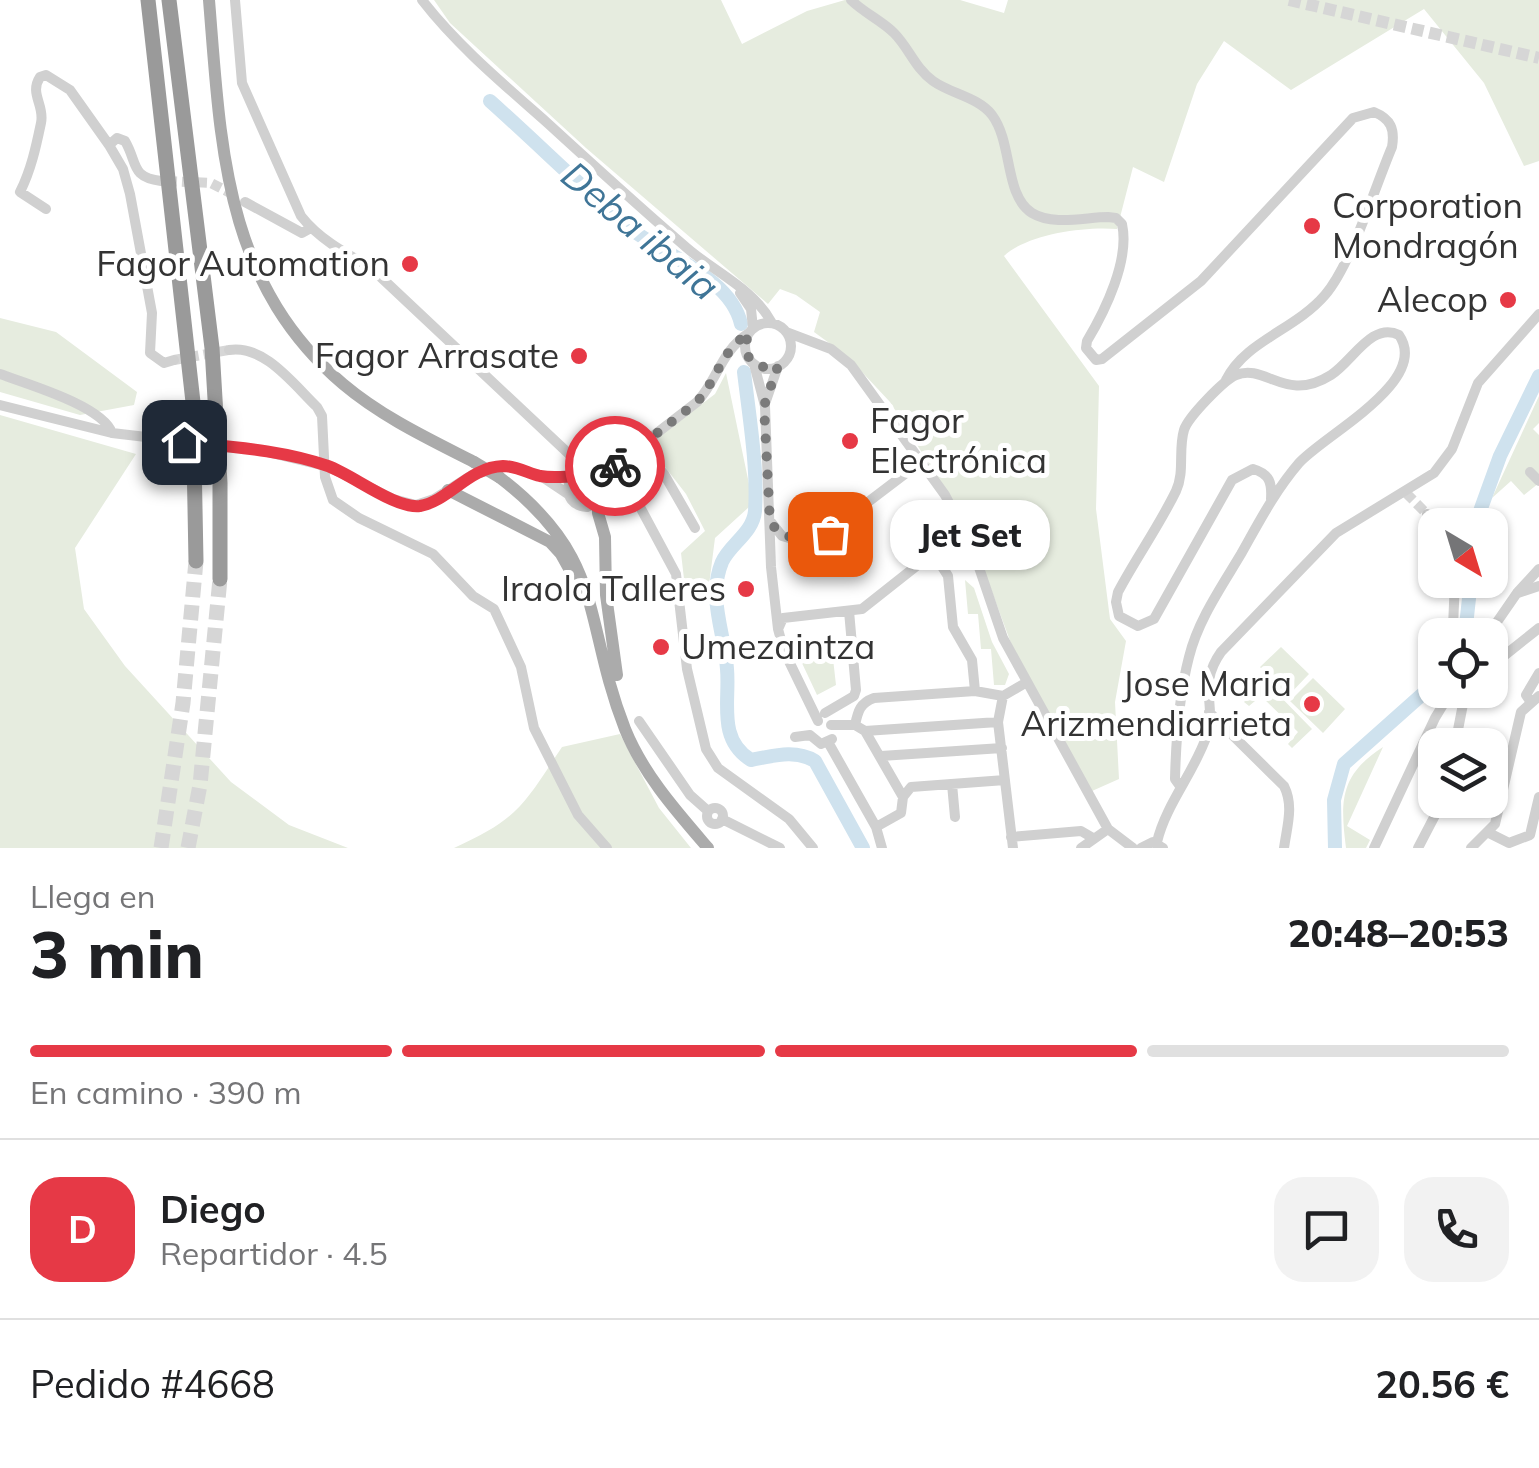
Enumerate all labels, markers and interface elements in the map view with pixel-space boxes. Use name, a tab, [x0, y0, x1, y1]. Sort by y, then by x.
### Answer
water label: Deba ibaia	[552, 150, 729, 310]
place label: Corporation Mondragón	[1332, 183, 1523, 267]
marker: Corporation Mondragón	[1301, 215, 1323, 237]
place label: Fagor Automation	[96, 241, 390, 285]
marker: Fagor Automation	[399, 253, 421, 275]
place label: Alecop	[1377, 277, 1488, 321]
marker: Alecop	[1497, 289, 1519, 311]
place label: Fagor Arrasate	[315, 333, 559, 377]
marker: Fagor Arrasate	[568, 345, 590, 367]
place label: Fagor Electrónica	[870, 398, 1047, 482]
pin	[142, 400, 227, 485]
icon: home	[157, 415, 212, 470]
courier	[565, 416, 665, 516]
marker: Fagor Electrónica	[839, 430, 861, 452]
icon: bike	[588, 439, 643, 494]
pin	[788, 492, 873, 577]
callout: Jet Set	[890, 499, 1050, 569]
icon: bag	[803, 507, 858, 562]
north arrow	[1418, 508, 1508, 598]
map controls	[1418, 508, 1508, 818]
text: Jet Set	[919, 515, 1021, 555]
place label: Iraola Talleres	[501, 566, 726, 610]
marker: Iraola Talleres	[735, 578, 757, 600]
button: locate	[1418, 618, 1508, 708]
place label: Umezaintza	[681, 624, 875, 668]
marker: Umezaintza	[650, 636, 672, 658]
place label: Jose Maria Arizmendiarrieta	[1020, 661, 1292, 745]
marker: Jose Maria Arizmendiarrieta	[1301, 693, 1323, 715]
button: layers	[1418, 728, 1508, 818]
text: Llega en	[30, 876, 155, 916]
text: 20:48–20:53	[1288, 909, 1509, 957]
text: 3 min	[30, 913, 204, 994]
text: En camino · 390 m	[30, 1072, 302, 1112]
button: chat	[1274, 1177, 1379, 1282]
button: phone	[1404, 1177, 1509, 1282]
text: Diego	[160, 1185, 266, 1233]
text: D	[68, 1205, 97, 1253]
text: Repartidor · 4.5	[160, 1233, 388, 1273]
text: Pedido #4668	[30, 1360, 275, 1408]
text: 20.56 €	[1375, 1360, 1509, 1408]

